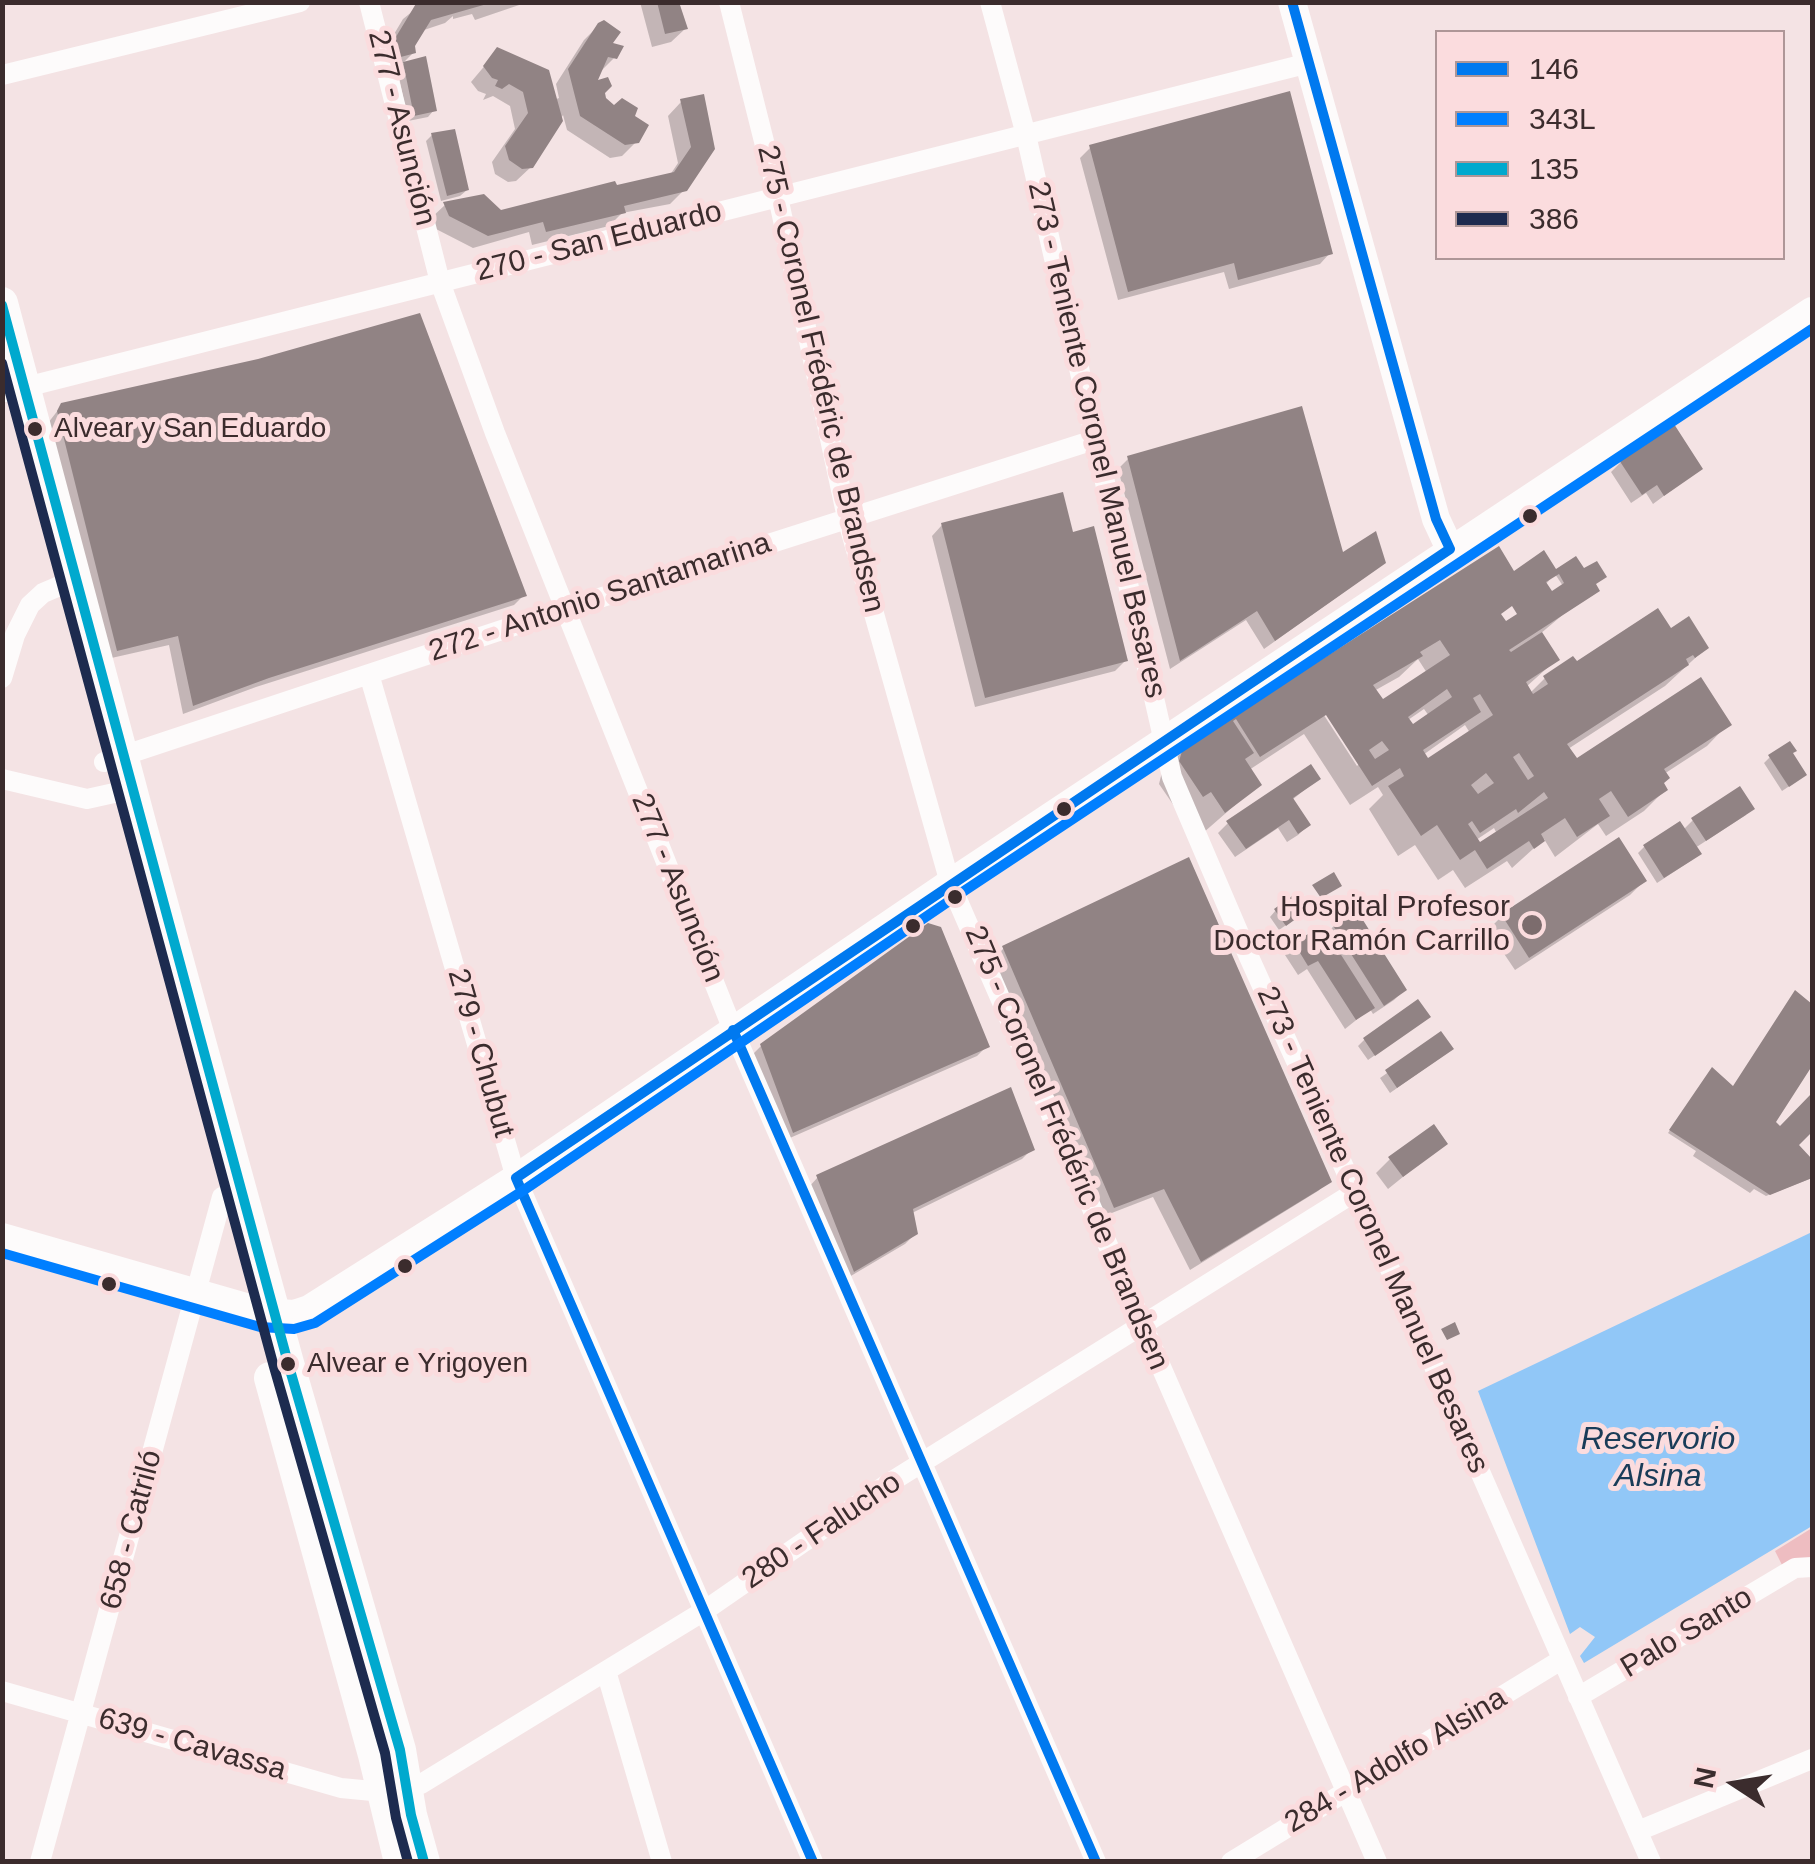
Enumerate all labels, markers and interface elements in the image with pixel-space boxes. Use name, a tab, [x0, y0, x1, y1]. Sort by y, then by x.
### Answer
street label: 277 - Asunción	[359, 27, 443, 229]
legend	[1435, 30, 1785, 260]
text: 146	[1529, 52, 1579, 85]
text: 343L	[1529, 102, 1596, 135]
street label: 275 - Coronel Frédéric de Brandsen	[749, 142, 891, 616]
text: 135	[1529, 152, 1579, 185]
street label: 273 - Teniente Coronel Manuel Besares	[1019, 178, 1173, 702]
street label: 270 - San Eduardo	[472, 194, 726, 290]
text: 386	[1529, 202, 1579, 235]
place label: Alvear y San Eduardo	[54, 412, 326, 446]
marker: Alvear y San Eduardo	[25, 419, 45, 439]
unlabelled marker	[1520, 506, 1540, 526]
street label: 272 - Antonio Santamarina	[425, 526, 775, 670]
street label: 277 - Asunción	[623, 788, 731, 988]
unlabelled marker	[1054, 799, 1074, 819]
unlabelled marker	[945, 887, 965, 907]
place label: Hospital Profesor Doctor Ramón Carrillo	[1213, 890, 1510, 960]
marker: Hospital Profesor Doctor Ramón Carrillo	[1519, 912, 1545, 938]
unlabelled marker	[903, 916, 923, 936]
street label: 275 - Coronel Frédéric de Brandsen	[956, 921, 1176, 1375]
street label: 279 - Chubut	[439, 965, 521, 1141]
street label: 273 - Teniente Coronel Manuel Besares	[1248, 981, 1496, 1479]
unlabelled marker	[395, 1256, 415, 1276]
unlabelled marker	[99, 1274, 119, 1294]
place label: Alvear e Yrigoyen	[307, 1347, 528, 1381]
marker: Alvear e Yrigoyen	[278, 1354, 298, 1374]
water label: Reservorio Alsina	[1581, 1421, 1735, 1496]
street label: 658 - Catriló	[93, 1446, 171, 1614]
street label: 280 - Falucho	[736, 1465, 908, 1597]
street label: Palo Santo	[1615, 1580, 1759, 1686]
street label: 284 - Adolfo Alsina	[1279, 1681, 1513, 1841]
street label: 639 - Cavassa	[94, 1701, 290, 1789]
north arrow	[1685, 1734, 1785, 1834]
text: N	[1688, 1765, 1722, 1791]

